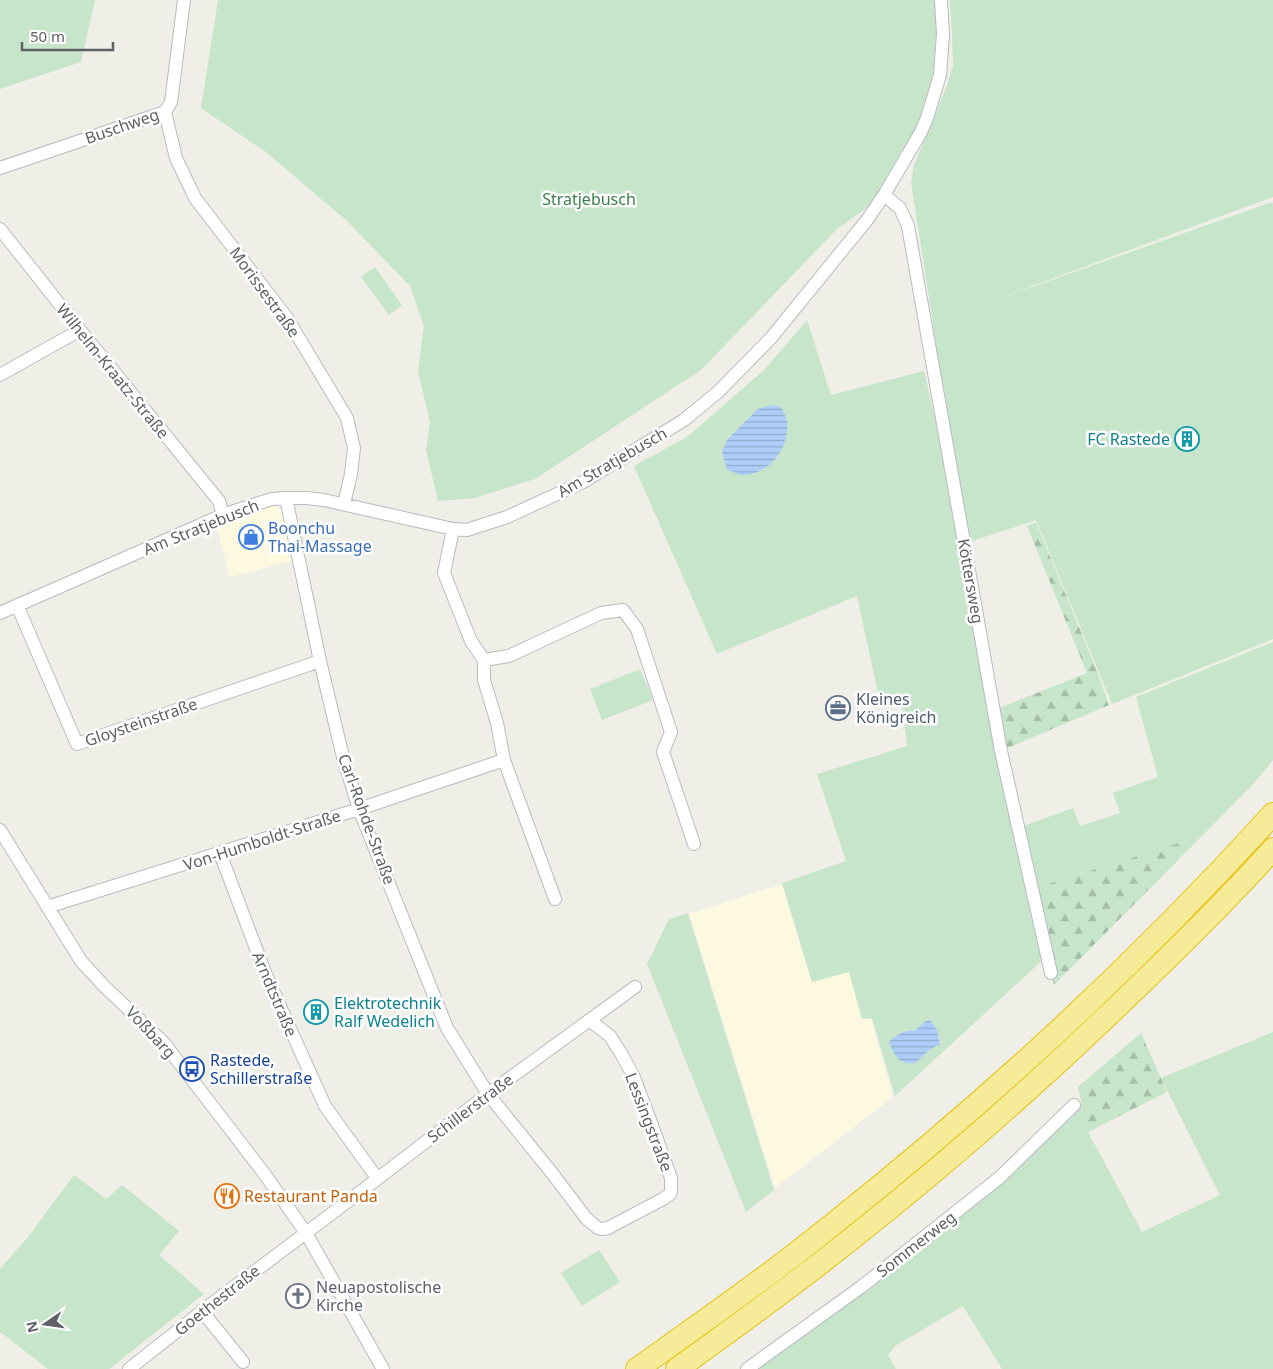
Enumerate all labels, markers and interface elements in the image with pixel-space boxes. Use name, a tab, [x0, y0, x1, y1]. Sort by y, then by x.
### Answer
scale bar	[22, 20, 114, 52]
text: 50 m	[30, 26, 65, 46]
street label: Buschweg	[82, 103, 162, 149]
park label: Stratjebusch	[542, 188, 636, 210]
street label: Morissestraße	[225, 242, 305, 342]
street label: Wilhelm-Kraatz-Straße	[52, 299, 174, 443]
street label: Am Stratjebusch	[553, 422, 671, 502]
building icon: FC Rastede	[1174, 426, 1200, 452]
place label: FC Rastede	[1087, 428, 1170, 450]
street label: Am Stratjebusch	[140, 494, 262, 560]
place label: Boonchu Thai-Massage	[268, 517, 372, 557]
shop icon: Boonchu Thai-Massage	[238, 524, 264, 550]
street label: Köttersweg	[953, 537, 989, 625]
place label: Kleines Königreich	[856, 688, 936, 728]
street label: Gloysteinstraße	[82, 692, 200, 752]
office icon: Kleines Königreich	[825, 695, 851, 721]
street label: Carl-Rohde-Straße	[333, 751, 401, 887]
street label: Von-Humboldt-Straße	[181, 804, 343, 876]
street label: Arndtstraße	[247, 948, 303, 1040]
place label: Elektrotechnik Ralf Wedelich	[334, 992, 442, 1032]
building icon: Elektrotechnik Ralf Wedelich	[303, 999, 329, 1025]
street label: Voßbarg	[121, 1001, 181, 1063]
place label: Rastede, Schillerstraße	[210, 1049, 312, 1089]
bus stop icon: Rastede, Schillerstraße	[179, 1056, 205, 1082]
street label: Schillerstraße	[423, 1068, 517, 1148]
street label: Lessingstraße	[620, 1069, 678, 1175]
restaurant icon: Restaurant Panda	[214, 1183, 240, 1209]
place label: Restaurant Panda	[244, 1185, 378, 1207]
street label: Sommerweg	[872, 1206, 960, 1282]
street label: Goethestraße	[170, 1260, 264, 1340]
place label: Neuapostolische Kirche	[316, 1276, 441, 1316]
church icon: Neuapostolische Kirche	[285, 1283, 311, 1309]
north arrow	[20, 1299, 70, 1349]
text: N	[21, 1319, 42, 1335]

